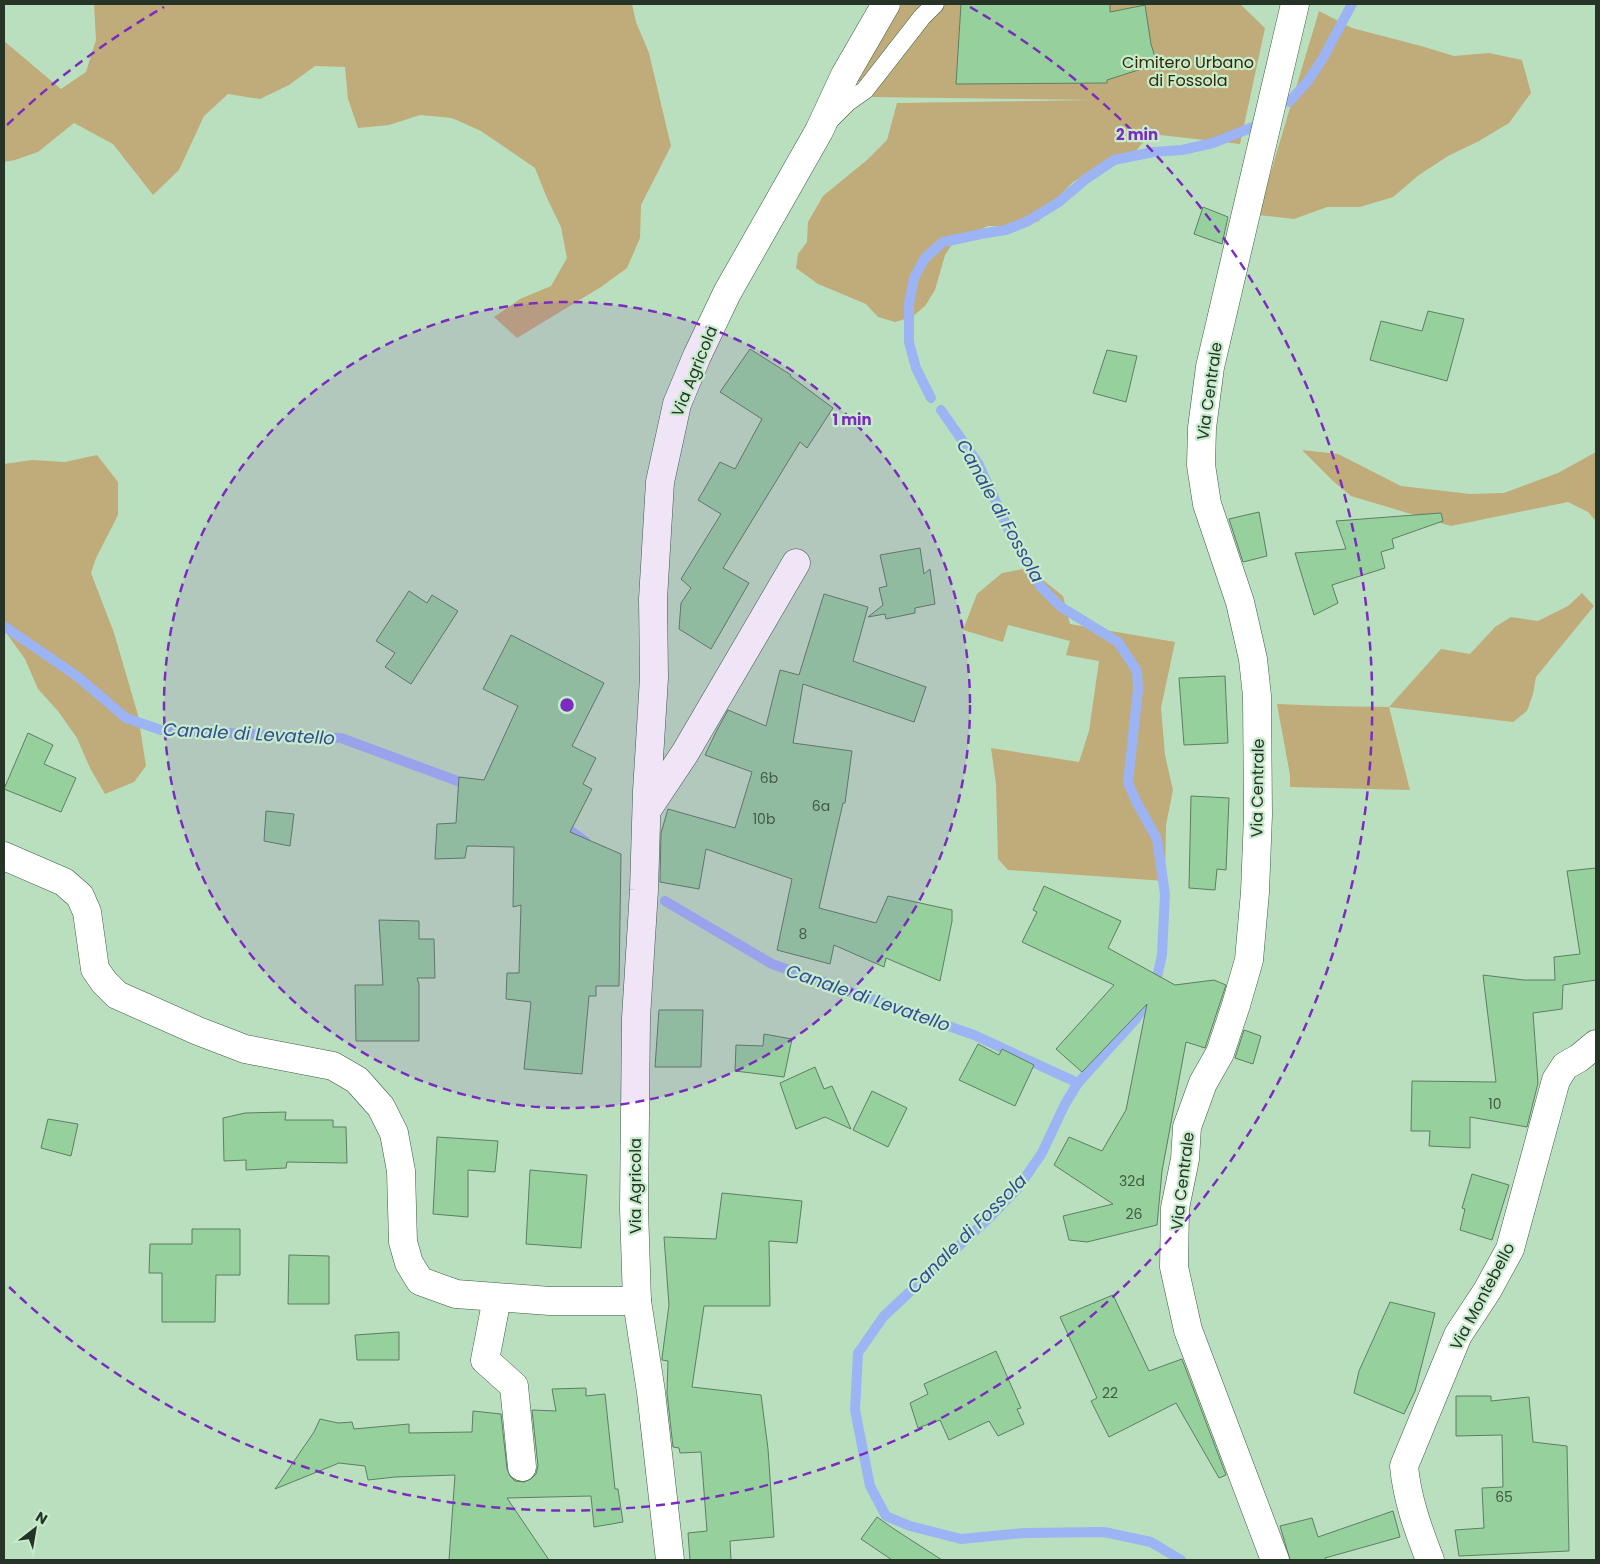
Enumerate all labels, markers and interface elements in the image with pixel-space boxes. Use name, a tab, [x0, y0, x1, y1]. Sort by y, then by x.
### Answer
park label: Cimitero Urbano di Fossola	[1122, 51, 1254, 92]
text: 2 min	[1116, 124, 1158, 145]
street label: Via Agricola	[666, 322, 723, 420]
street label: Via Centrale	[1191, 340, 1228, 442]
text: 1 min	[832, 409, 872, 430]
water label: Canale di Fossola	[951, 435, 1050, 587]
centre of rings	[558, 696, 576, 714]
water label: Canale di Levatello	[163, 717, 336, 750]
street label: Via Centrale	[1245, 738, 1270, 838]
house number: 6b	[760, 768, 778, 788]
house number: 6a	[812, 796, 830, 816]
house number: 10b	[753, 809, 775, 829]
house number: 8	[799, 924, 808, 944]
water label: Canale di Levatello	[783, 958, 954, 1037]
house number: 10	[1488, 1094, 1502, 1114]
street label: Via Centrale	[1165, 1131, 1200, 1232]
street label: Via Agricola	[624, 1138, 647, 1234]
water label: Canale di Fossola	[901, 1168, 1032, 1299]
house number: 32d	[1119, 1171, 1145, 1191]
house number: 26	[1126, 1204, 1143, 1224]
street label: Via Montebello	[1444, 1238, 1520, 1354]
house number: 22	[1102, 1383, 1118, 1403]
house number: 65	[1495, 1487, 1513, 1507]
north arrow	[10, 1504, 60, 1554]
text: N	[32, 1507, 51, 1529]

